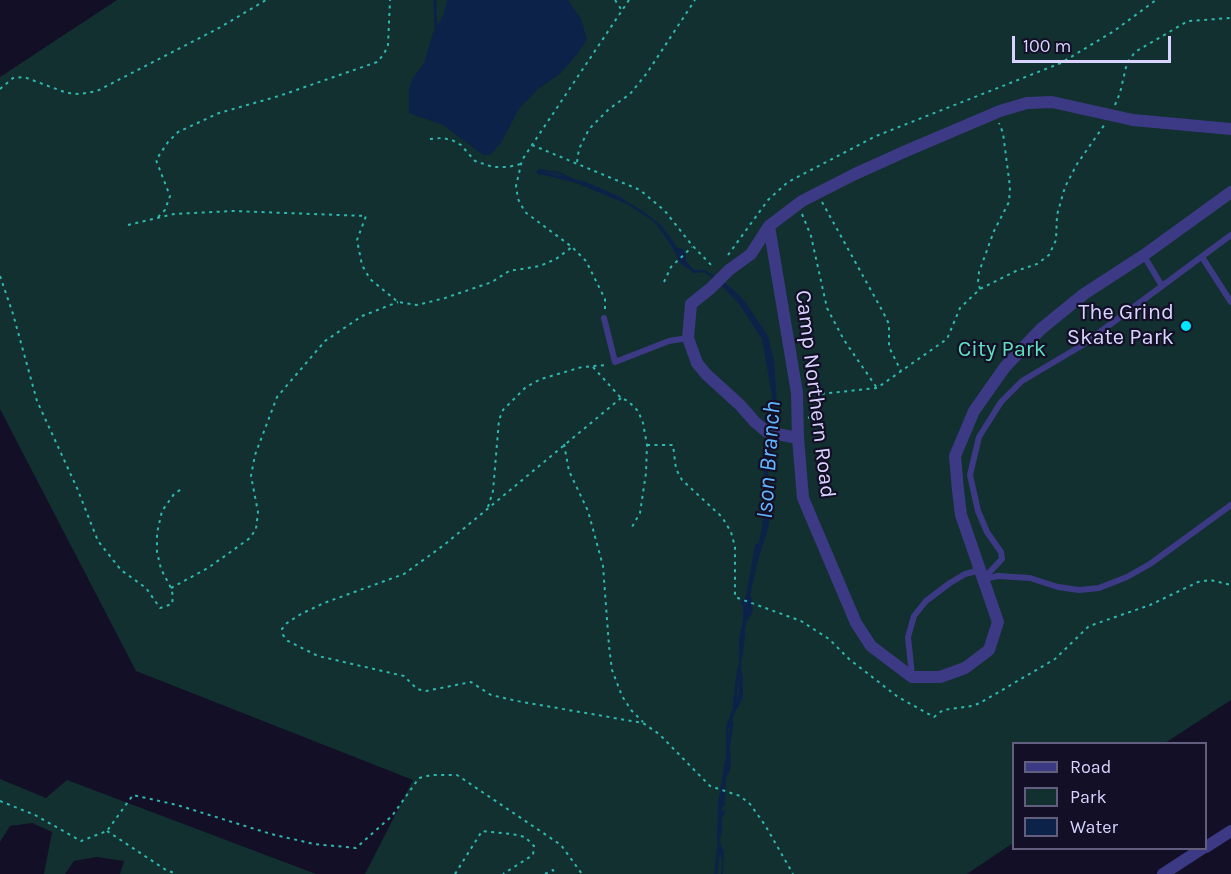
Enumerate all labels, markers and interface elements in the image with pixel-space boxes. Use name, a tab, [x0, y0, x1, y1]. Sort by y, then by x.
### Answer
scale bar	[1015, 24, 1174, 62]
text: 100 m	[1023, 35, 1071, 57]
street label: Camp Northern Road	[789, 289, 841, 499]
place label: The Grind Skate Park	[1067, 300, 1174, 352]
marker: The Grind Skate Park	[1179, 319, 1193, 333]
park label: City Park	[958, 337, 1046, 363]
water label: Ison Branch	[751, 400, 787, 520]
legend	[1012, 742, 1207, 850]
text: Road	[1070, 756, 1111, 778]
text: Park	[1070, 786, 1107, 808]
text: Water	[1070, 816, 1118, 838]

